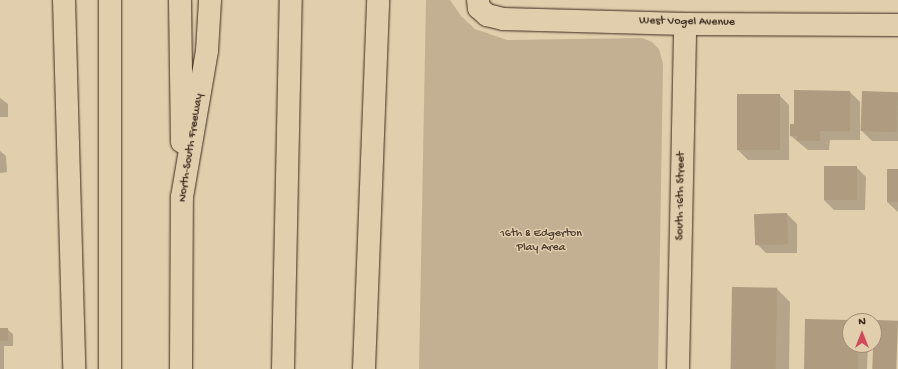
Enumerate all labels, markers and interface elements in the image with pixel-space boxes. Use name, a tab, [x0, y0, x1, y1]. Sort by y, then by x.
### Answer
street label: West Vogel Avenue	[639, 15, 735, 31]
street label: North-South Freeway	[176, 93, 208, 203]
street label: South 16th Street	[674, 152, 690, 240]
park label: 16th & Edgerton Play Area	[500, 228, 582, 256]
north arrow	[842, 313, 882, 353]
text: N	[858, 316, 866, 328]

